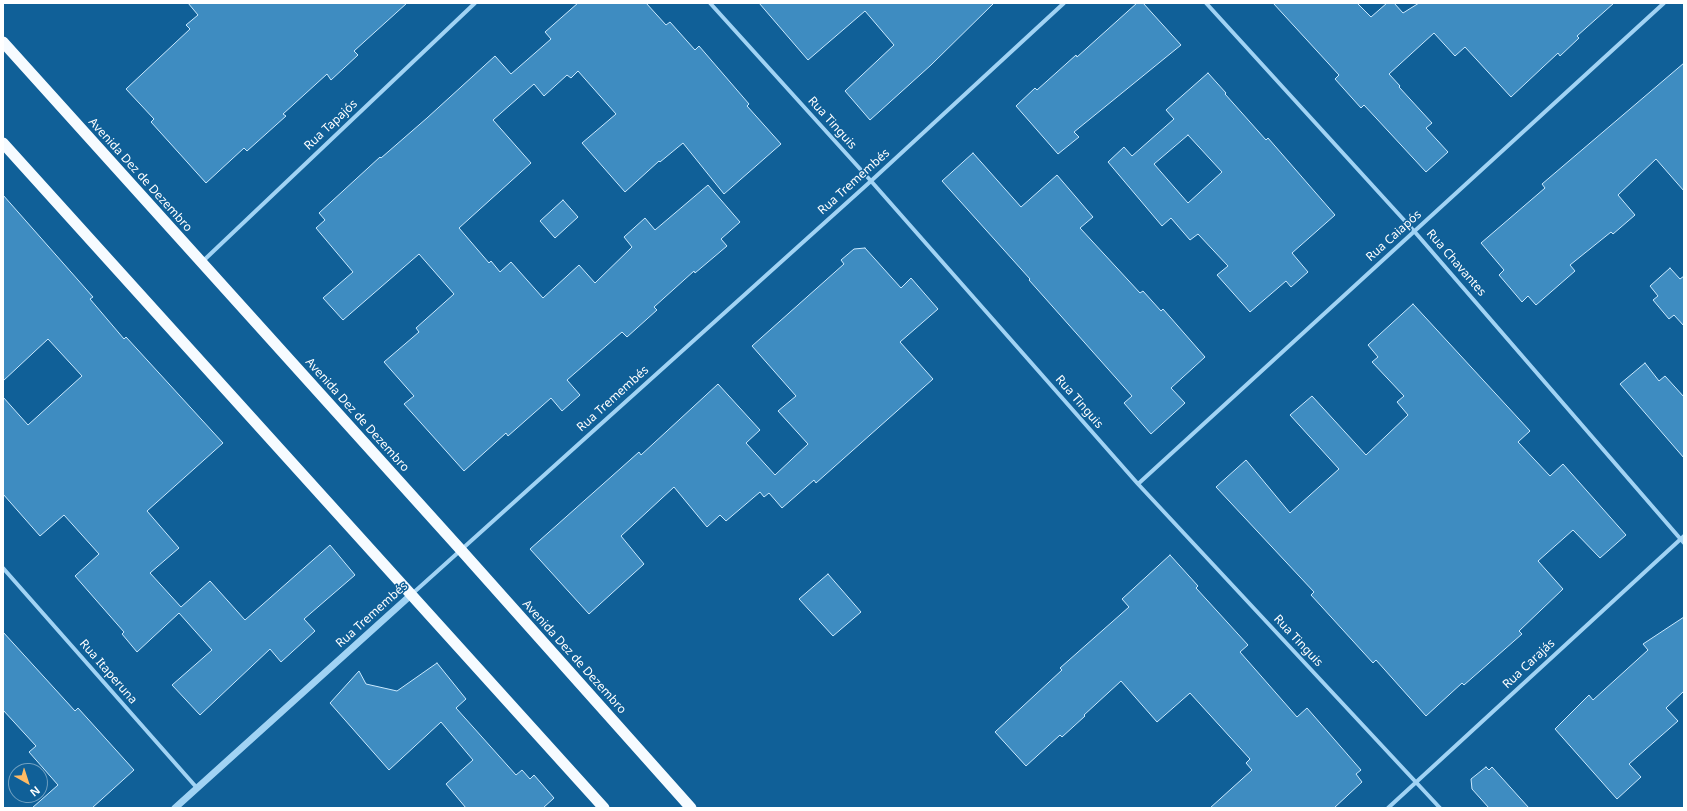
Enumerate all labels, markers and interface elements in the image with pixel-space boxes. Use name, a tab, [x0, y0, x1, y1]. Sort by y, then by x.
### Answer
street label: Rua Tinguis	[805, 94, 859, 152]
street label: Rua Tapajós	[301, 97, 361, 153]
street label: Avenida Dez de Dezembro	[85, 115, 195, 235]
street label: Rua Tremembés	[815, 146, 893, 218]
street label: Rua Caiapós	[1363, 207, 1425, 265]
street label: Rua Chavantes	[1423, 227, 1489, 299]
street label: Avenida Dez de Dezembro	[302, 355, 412, 475]
street label: Rua Tremembés	[574, 363, 652, 435]
street label: Rua Tinguis	[1052, 373, 1106, 431]
street label: Rua Tremembés	[333, 579, 411, 651]
street label: Avenida Dez de Dezembro	[519, 597, 629, 717]
street label: Rua Tinguis	[1270, 612, 1326, 670]
street label: Rua Carajás	[1500, 636, 1558, 692]
street label: Rua Itaperuna	[76, 637, 140, 707]
north arrow	[8, 763, 48, 803]
text: N	[27, 783, 43, 801]

